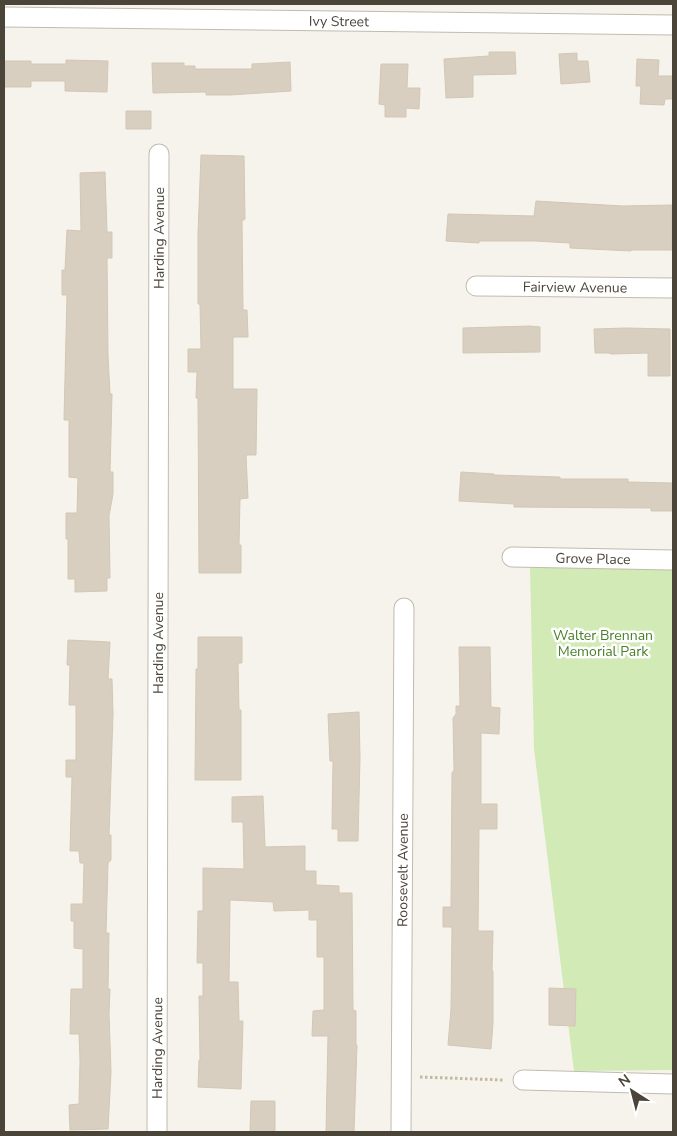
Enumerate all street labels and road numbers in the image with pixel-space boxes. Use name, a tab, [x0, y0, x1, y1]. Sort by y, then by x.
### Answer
street label: Ivy Street	[309, 12, 369, 31]
street label: Harding Avenue	[150, 187, 169, 289]
street label: Fairview Avenue	[523, 277, 627, 298]
street label: Grove Place	[555, 549, 631, 569]
street label: Harding Avenue	[149, 592, 168, 694]
street label: Roosevelt Avenue	[393, 813, 413, 927]
street label: Harding Avenue	[148, 997, 167, 1099]

